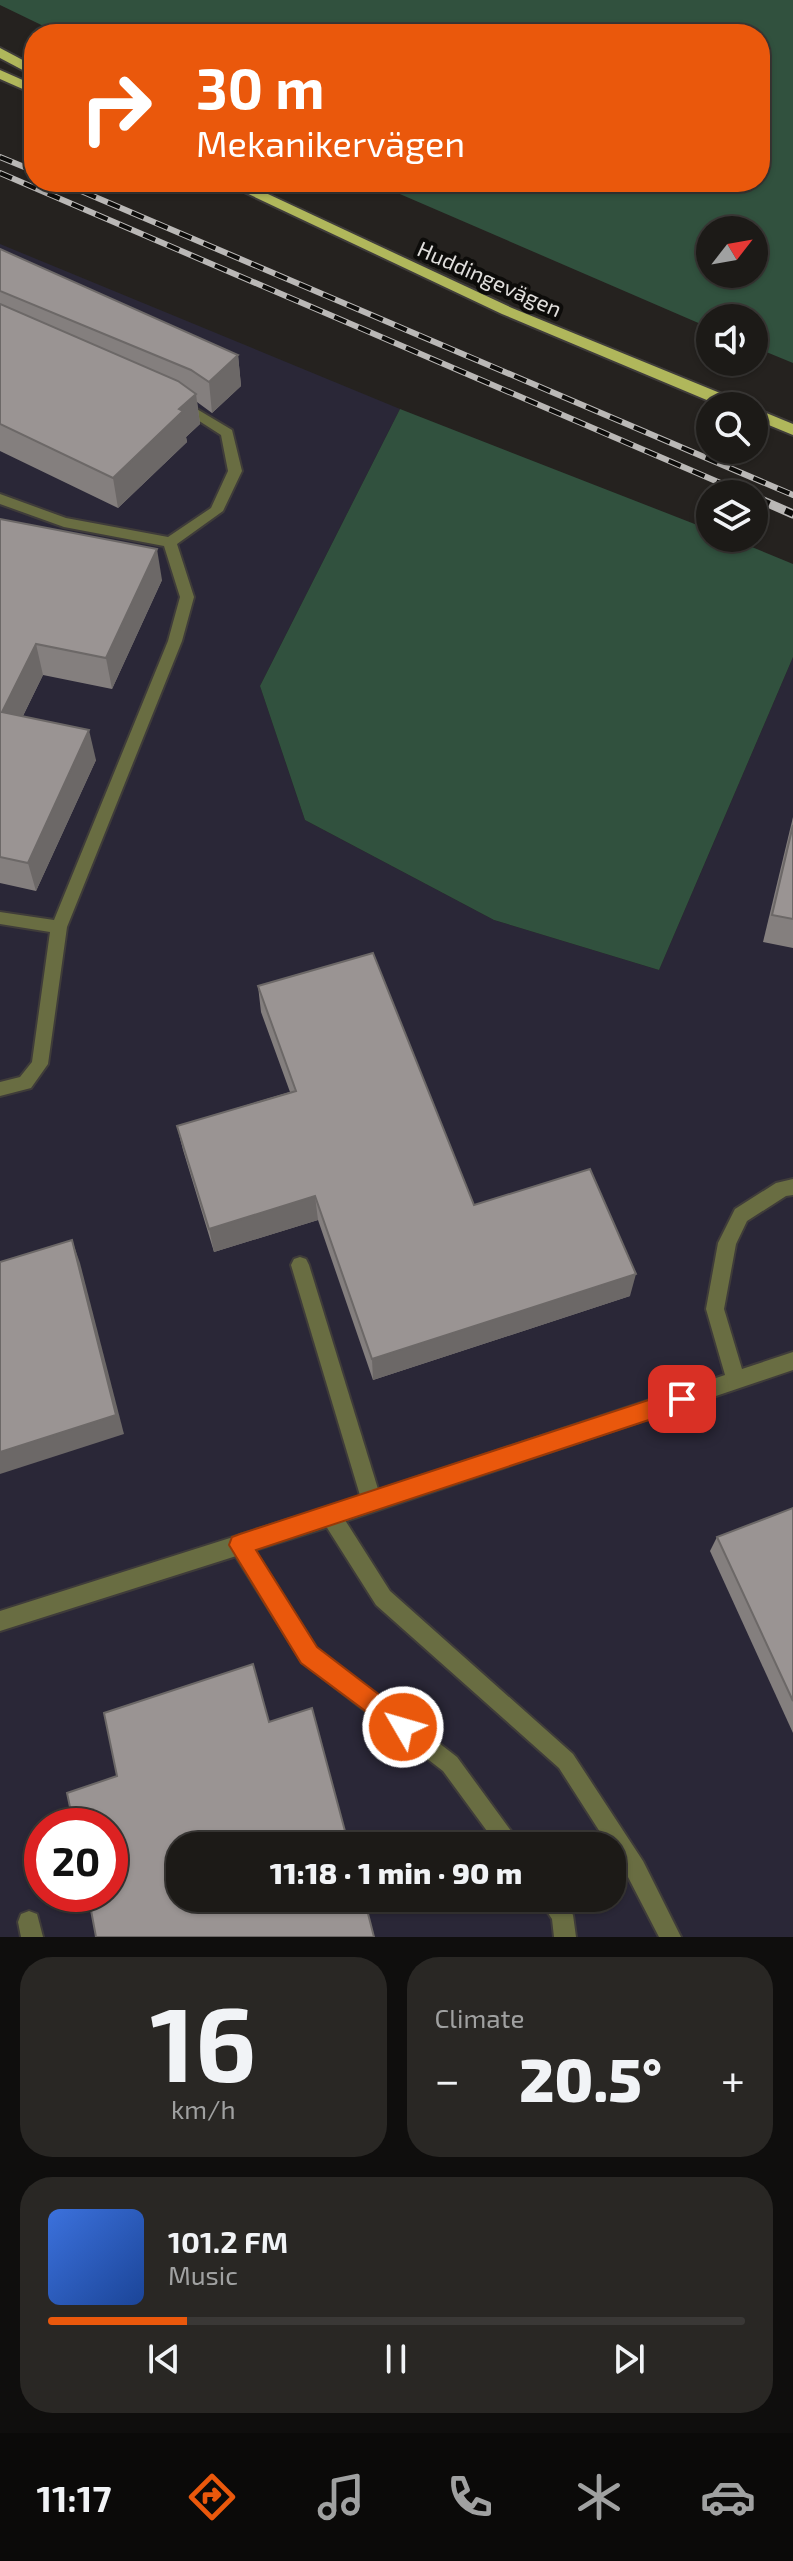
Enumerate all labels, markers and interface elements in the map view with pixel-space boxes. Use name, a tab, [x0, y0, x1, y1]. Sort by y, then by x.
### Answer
text: 30 m	[196, 53, 325, 120]
icon: right	[64, 56, 168, 160]
text: Mekanikervägen	[196, 121, 465, 164]
north arrow	[696, 216, 768, 288]
map controls	[696, 216, 768, 552]
street label: Huddingevägen	[414, 235, 566, 321]
button: sound	[696, 304, 768, 376]
button: search	[696, 392, 768, 464]
button: layers	[696, 480, 768, 552]
pin	[648, 1365, 716, 1433]
icon: arrive	[660, 1377, 704, 1421]
position arrow	[361, 1685, 445, 1769]
speed limit sign: 20	[24, 1808, 128, 1912]
text: 11:18 · 1 min · 90 m	[270, 1854, 522, 1890]
text: 16	[150, 1978, 256, 2103]
text: Climate	[435, 2002, 524, 2033]
text: 20.5°	[519, 2042, 662, 2114]
text: −	[435, 2052, 460, 2105]
text: +	[721, 2052, 745, 2105]
text: km/h	[171, 2093, 236, 2124]
text: 101.2 FM	[168, 2223, 288, 2259]
text: Music	[168, 2259, 238, 2290]
icon: previous	[142, 2337, 186, 2381]
icon: pause	[374, 2337, 418, 2381]
icon: next	[607, 2337, 651, 2381]
icon: directions	[184, 2469, 240, 2525]
icon: music	[313, 2469, 369, 2525]
icon: phone	[442, 2469, 498, 2525]
icon: climate	[571, 2469, 627, 2525]
icon: car	[700, 2469, 756, 2525]
text: 11:17	[37, 2476, 111, 2519]

